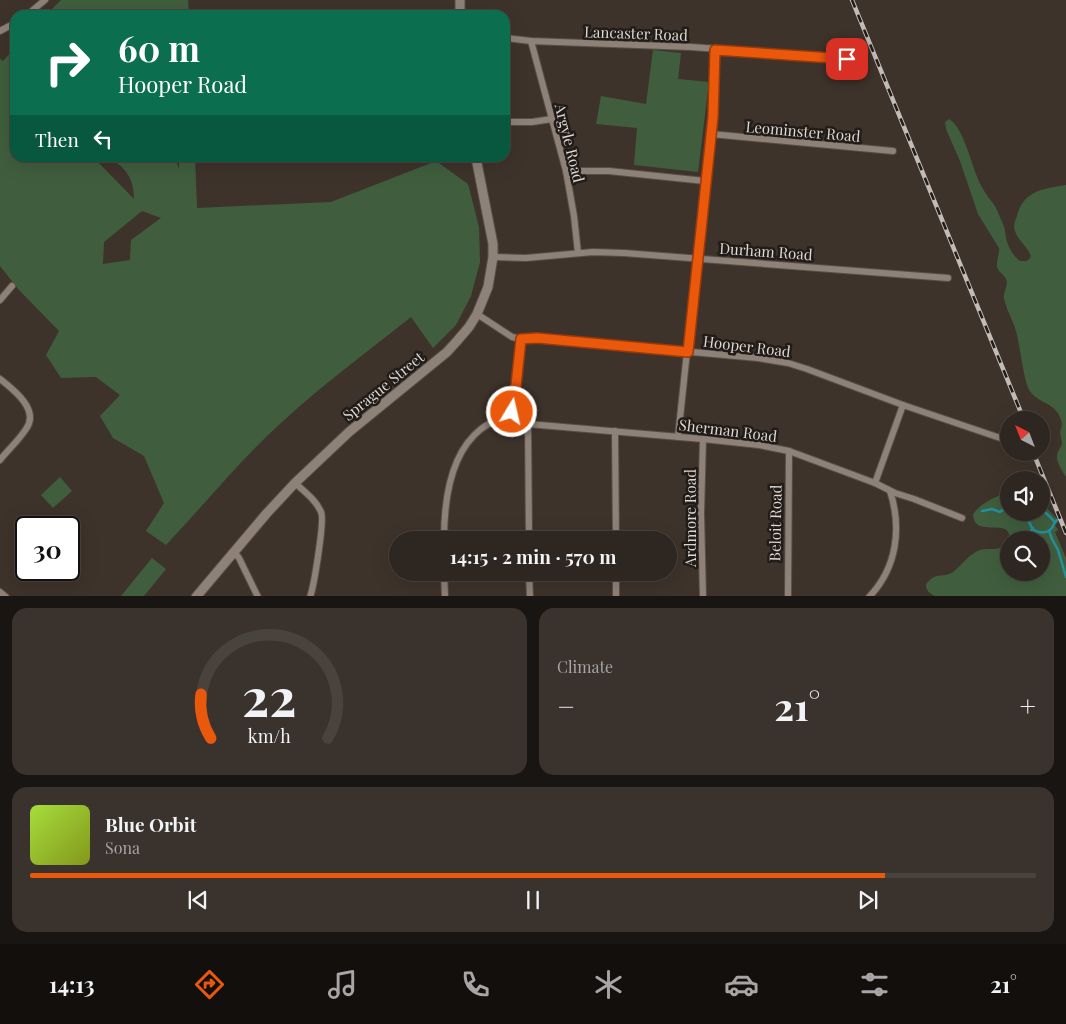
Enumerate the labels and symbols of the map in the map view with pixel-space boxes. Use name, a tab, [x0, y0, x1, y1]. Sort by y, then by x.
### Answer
street label: Lancaster Road	[584, 21, 689, 45]
pin	[826, 38, 868, 80]
street label: Argyle Road	[550, 100, 590, 185]
street label: Leominster Road	[745, 116, 861, 146]
street label: Durham Road	[719, 238, 814, 264]
street label: Hooper Road	[702, 331, 792, 361]
street label: Sprague Street	[338, 347, 428, 425]
position arrow	[485, 385, 537, 437]
north arrow	[1000, 411, 1050, 461]
street label: Sherman Road	[678, 414, 779, 446]
street label: Ardmore Road	[680, 469, 700, 568]
street label: Beloit Road	[764, 484, 786, 561]
speed limit sign: 30	[15, 516, 80, 581]

